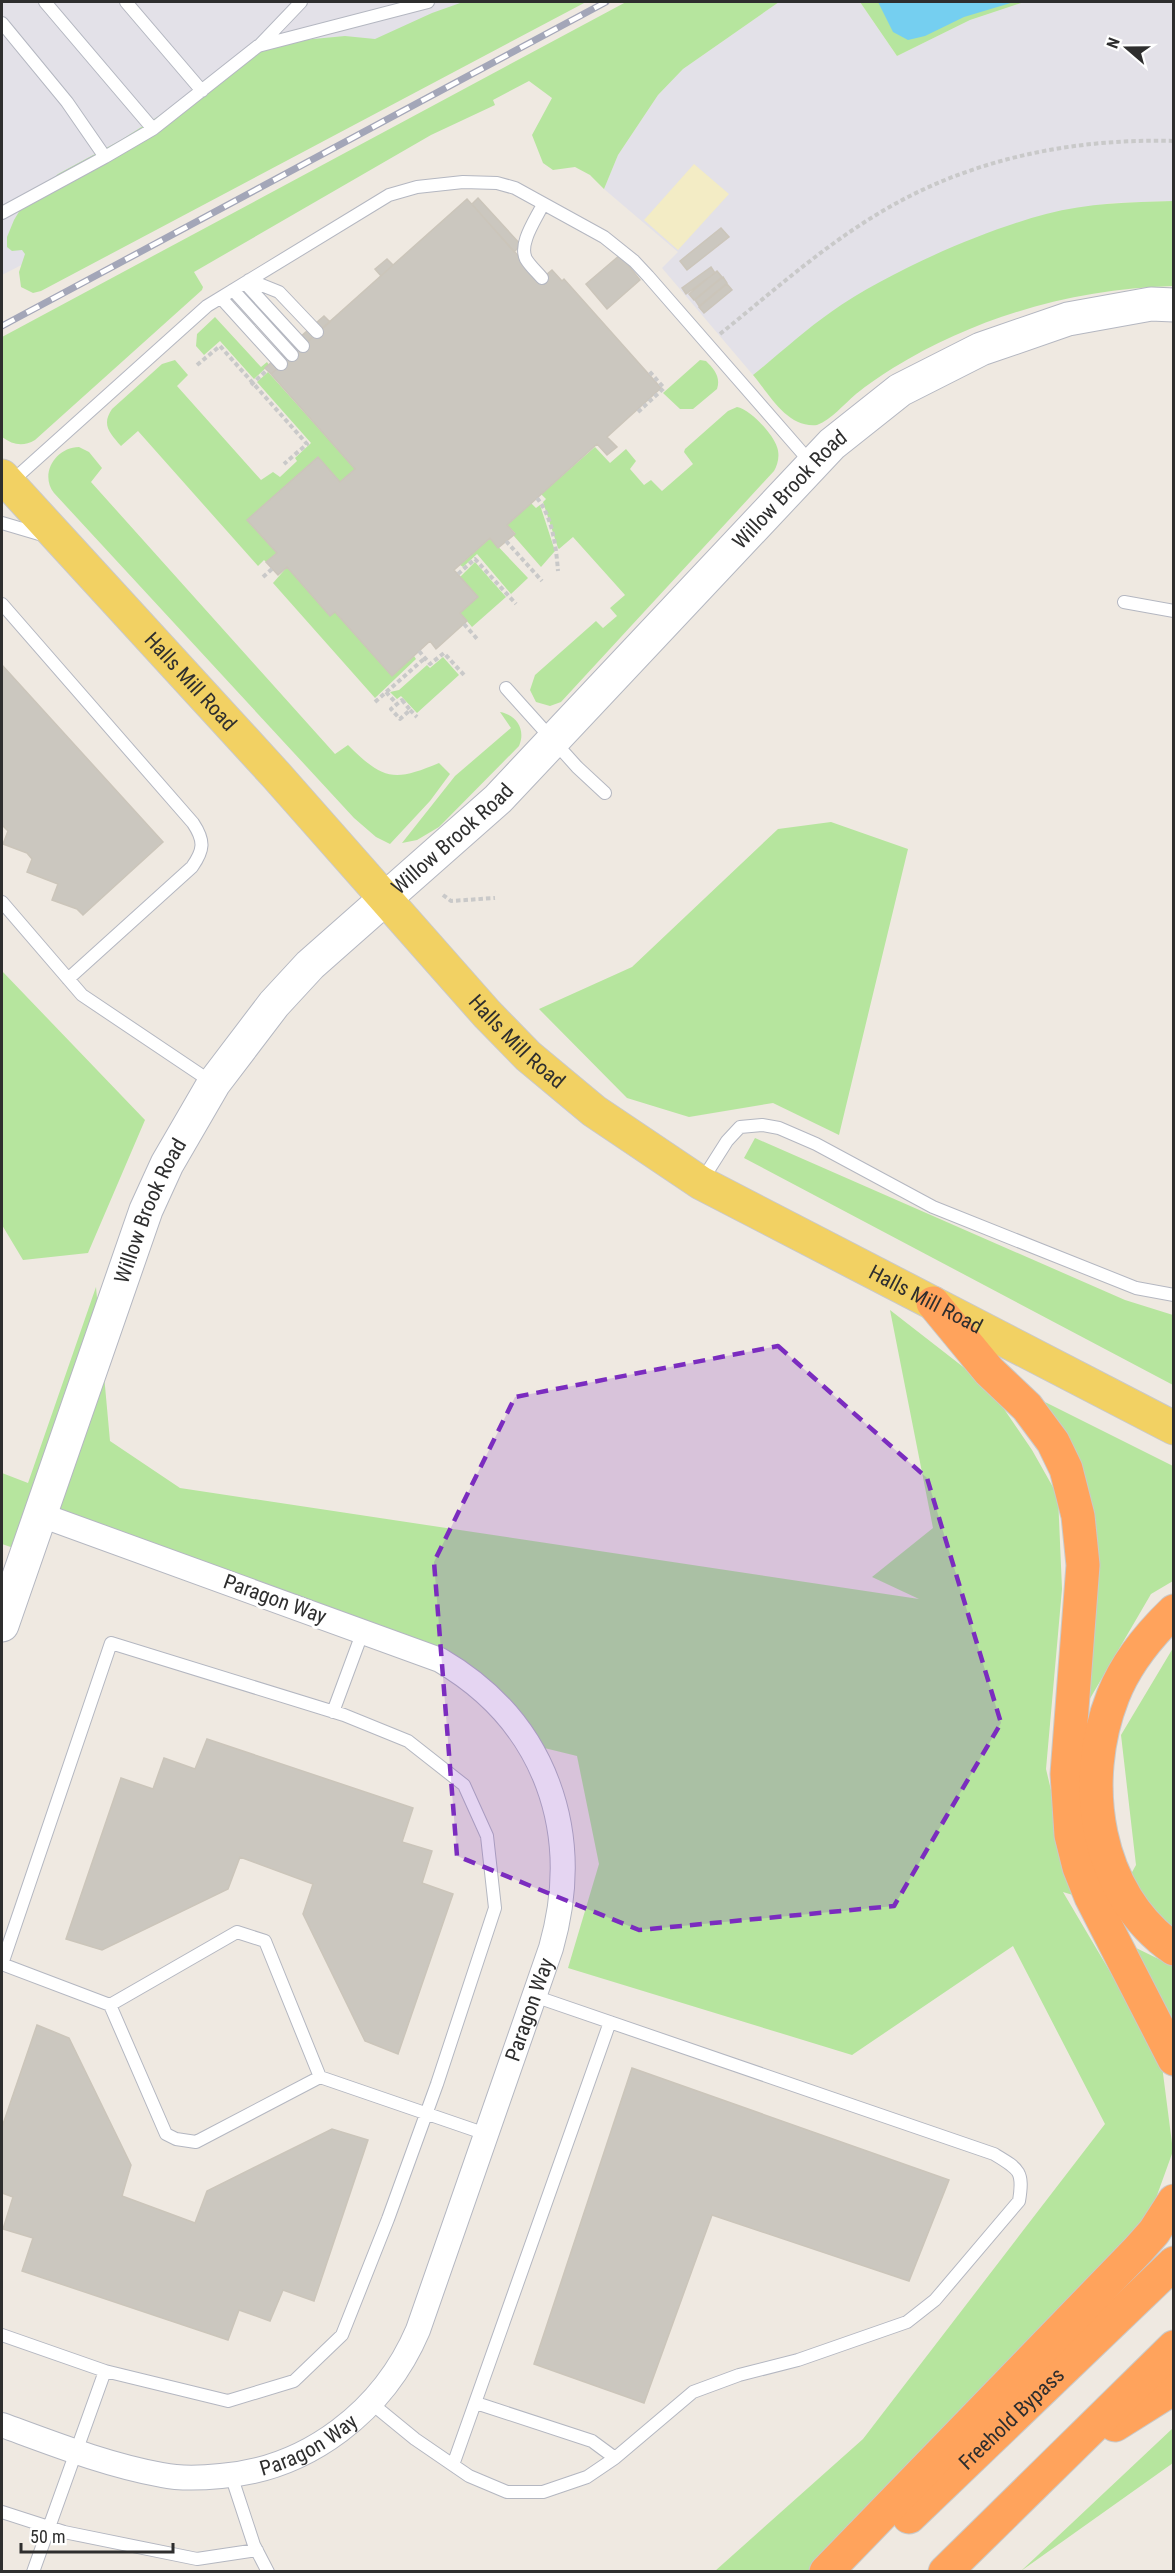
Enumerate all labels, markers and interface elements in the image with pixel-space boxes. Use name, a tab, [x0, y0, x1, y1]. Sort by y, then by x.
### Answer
north arrow	[1097, 18, 1157, 78]
text: N	[1103, 35, 1124, 51]
street label: Willow Brook Road	[728, 425, 852, 554]
street label: Halls Mill Road	[140, 628, 241, 736]
street label: Willow Brook Road	[387, 779, 518, 899]
street label: Halls Mill Road	[464, 990, 570, 1094]
street label: Willow Brook Road	[110, 1134, 191, 1286]
street label: Halls Mill Road	[865, 1260, 987, 1339]
street label: Paragon Way	[220, 1569, 330, 1629]
street label: Paragon Way	[500, 1954, 559, 2064]
street label: Freehold Bypass	[954, 2363, 1069, 2475]
street label: Paragon Way	[257, 2409, 362, 2481]
scale bar	[21, 2516, 172, 2554]
text: 50 m	[30, 2526, 65, 2547]

